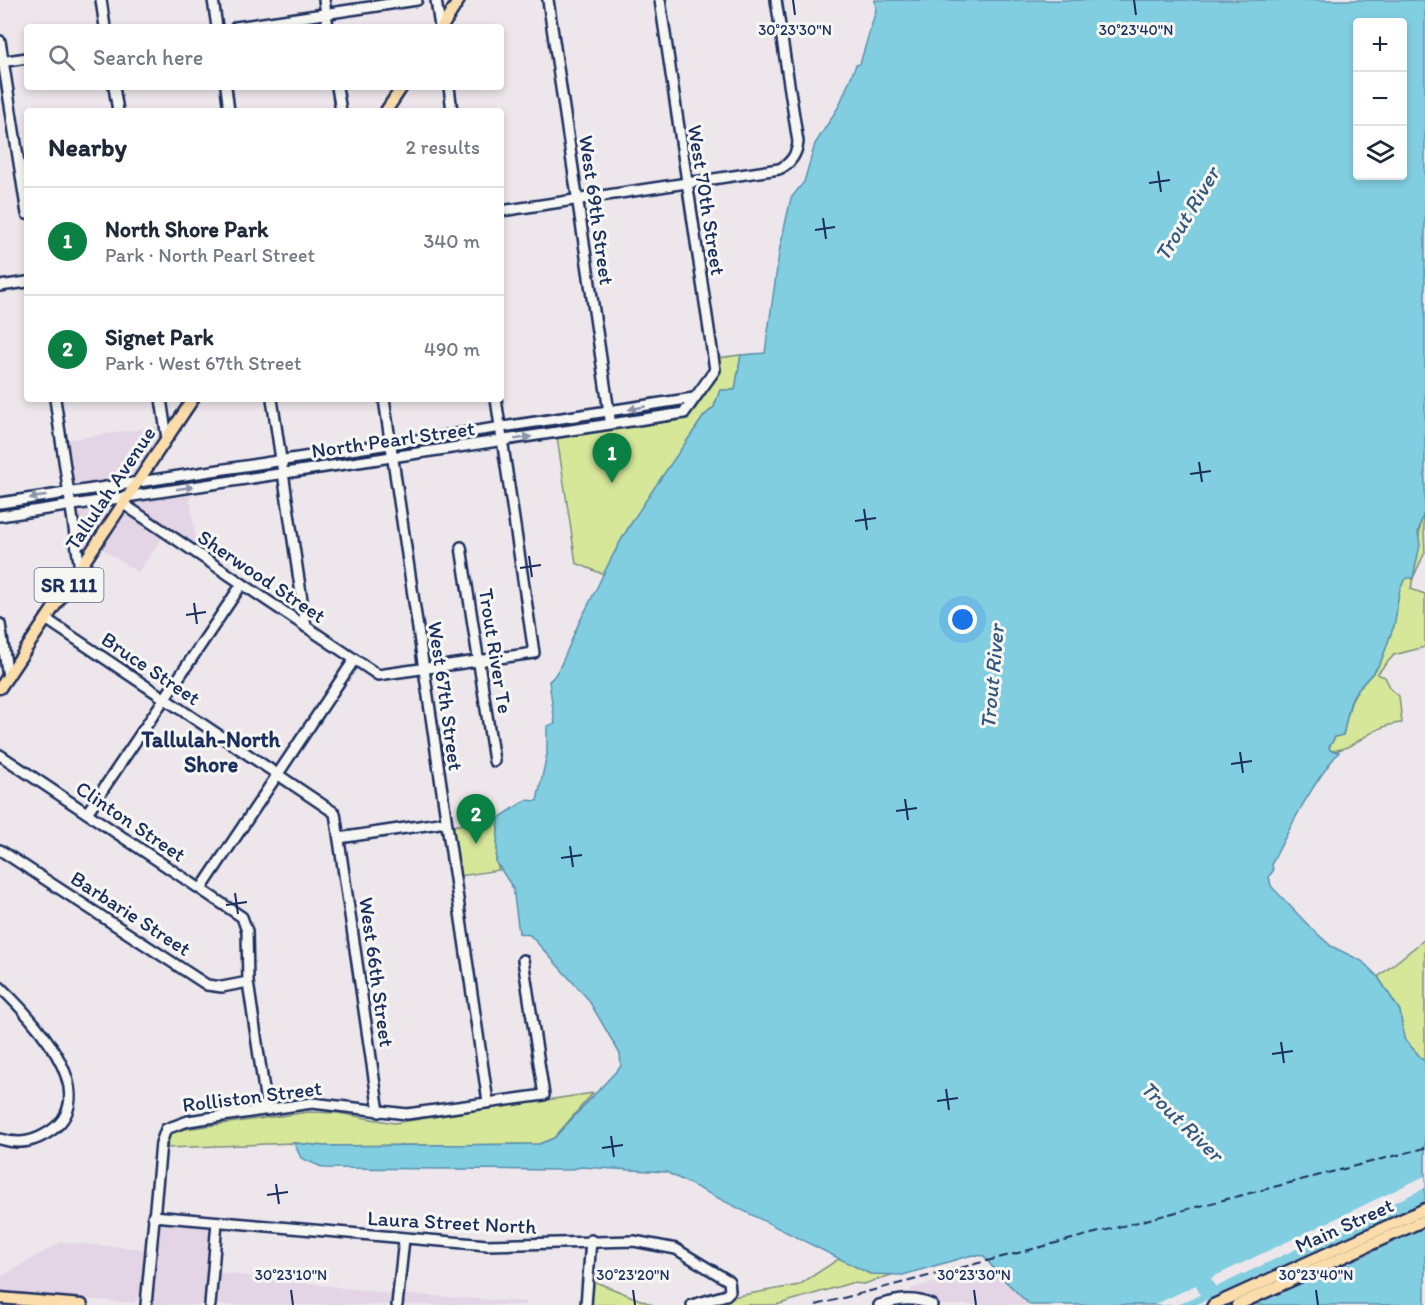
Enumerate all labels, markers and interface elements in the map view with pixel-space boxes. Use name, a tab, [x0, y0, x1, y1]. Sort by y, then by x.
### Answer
map controls	[1353, 18, 1407, 180]
button: +	[1353, 18, 1407, 72]
text: 30°23'30"N	[758, 21, 832, 39]
text: 30°23'40"N	[1099, 21, 1173, 39]
search box	[24, 24, 504, 90]
icon: search	[45, 41, 78, 74]
text: Search here	[93, 44, 203, 71]
button: −	[1353, 72, 1407, 126]
street label: West 70th Street	[683, 123, 731, 277]
button: layers	[1353, 126, 1407, 180]
text: Nearby	[48, 131, 127, 163]
street label: West 69th Street	[574, 133, 620, 287]
text: 2 results	[406, 135, 480, 159]
water label: Trout River	[1148, 160, 1227, 266]
text: North Shore Park	[105, 216, 268, 243]
text: 1	[63, 229, 72, 253]
text: 340 m	[423, 229, 480, 253]
text: Park · North Pearl Street	[105, 243, 315, 267]
text: Signet Park	[105, 324, 214, 351]
text: 2	[62, 337, 73, 361]
text: 490 m	[424, 337, 480, 361]
text: Park · West 67th Street	[105, 351, 301, 375]
one-way arrow	[627, 404, 646, 413]
street label: North Pearl Street	[310, 415, 476, 463]
street label: Tallulah Avenue	[60, 422, 160, 554]
one-way arrow	[514, 433, 533, 442]
pin: 1	[592, 434, 632, 483]
one-way arrow	[176, 484, 195, 493]
one-way arrow	[28, 493, 47, 502]
street label: Sherwood Street	[193, 524, 331, 628]
road number: SR 111	[34, 568, 104, 602]
street label: Trout River Te	[474, 587, 518, 715]
your location	[948, 605, 977, 634]
street label: West 67th Street	[423, 620, 469, 772]
water label: Trout River	[974, 621, 1010, 730]
street label: Bruce Street	[97, 626, 205, 710]
district label: Tallulah-North Shore	[141, 726, 282, 778]
street label: Clinton Street	[71, 775, 191, 867]
pin: 2	[456, 794, 496, 844]
street label: Barbarie Street	[66, 865, 196, 961]
street label: West 66th Street	[354, 895, 400, 1049]
street label: Rolliston Street	[181, 1075, 323, 1117]
water label: Trout River	[1135, 1075, 1231, 1169]
street label: Main Street	[1291, 1192, 1397, 1258]
street label: Laura Street North	[367, 1205, 538, 1239]
text: 30°23'10"N	[255, 1266, 327, 1284]
text: 30°23'20"N	[596, 1266, 670, 1284]
text: 30°23'30"N	[937, 1266, 1011, 1284]
text: 30°23'40"N	[1279, 1266, 1353, 1284]

